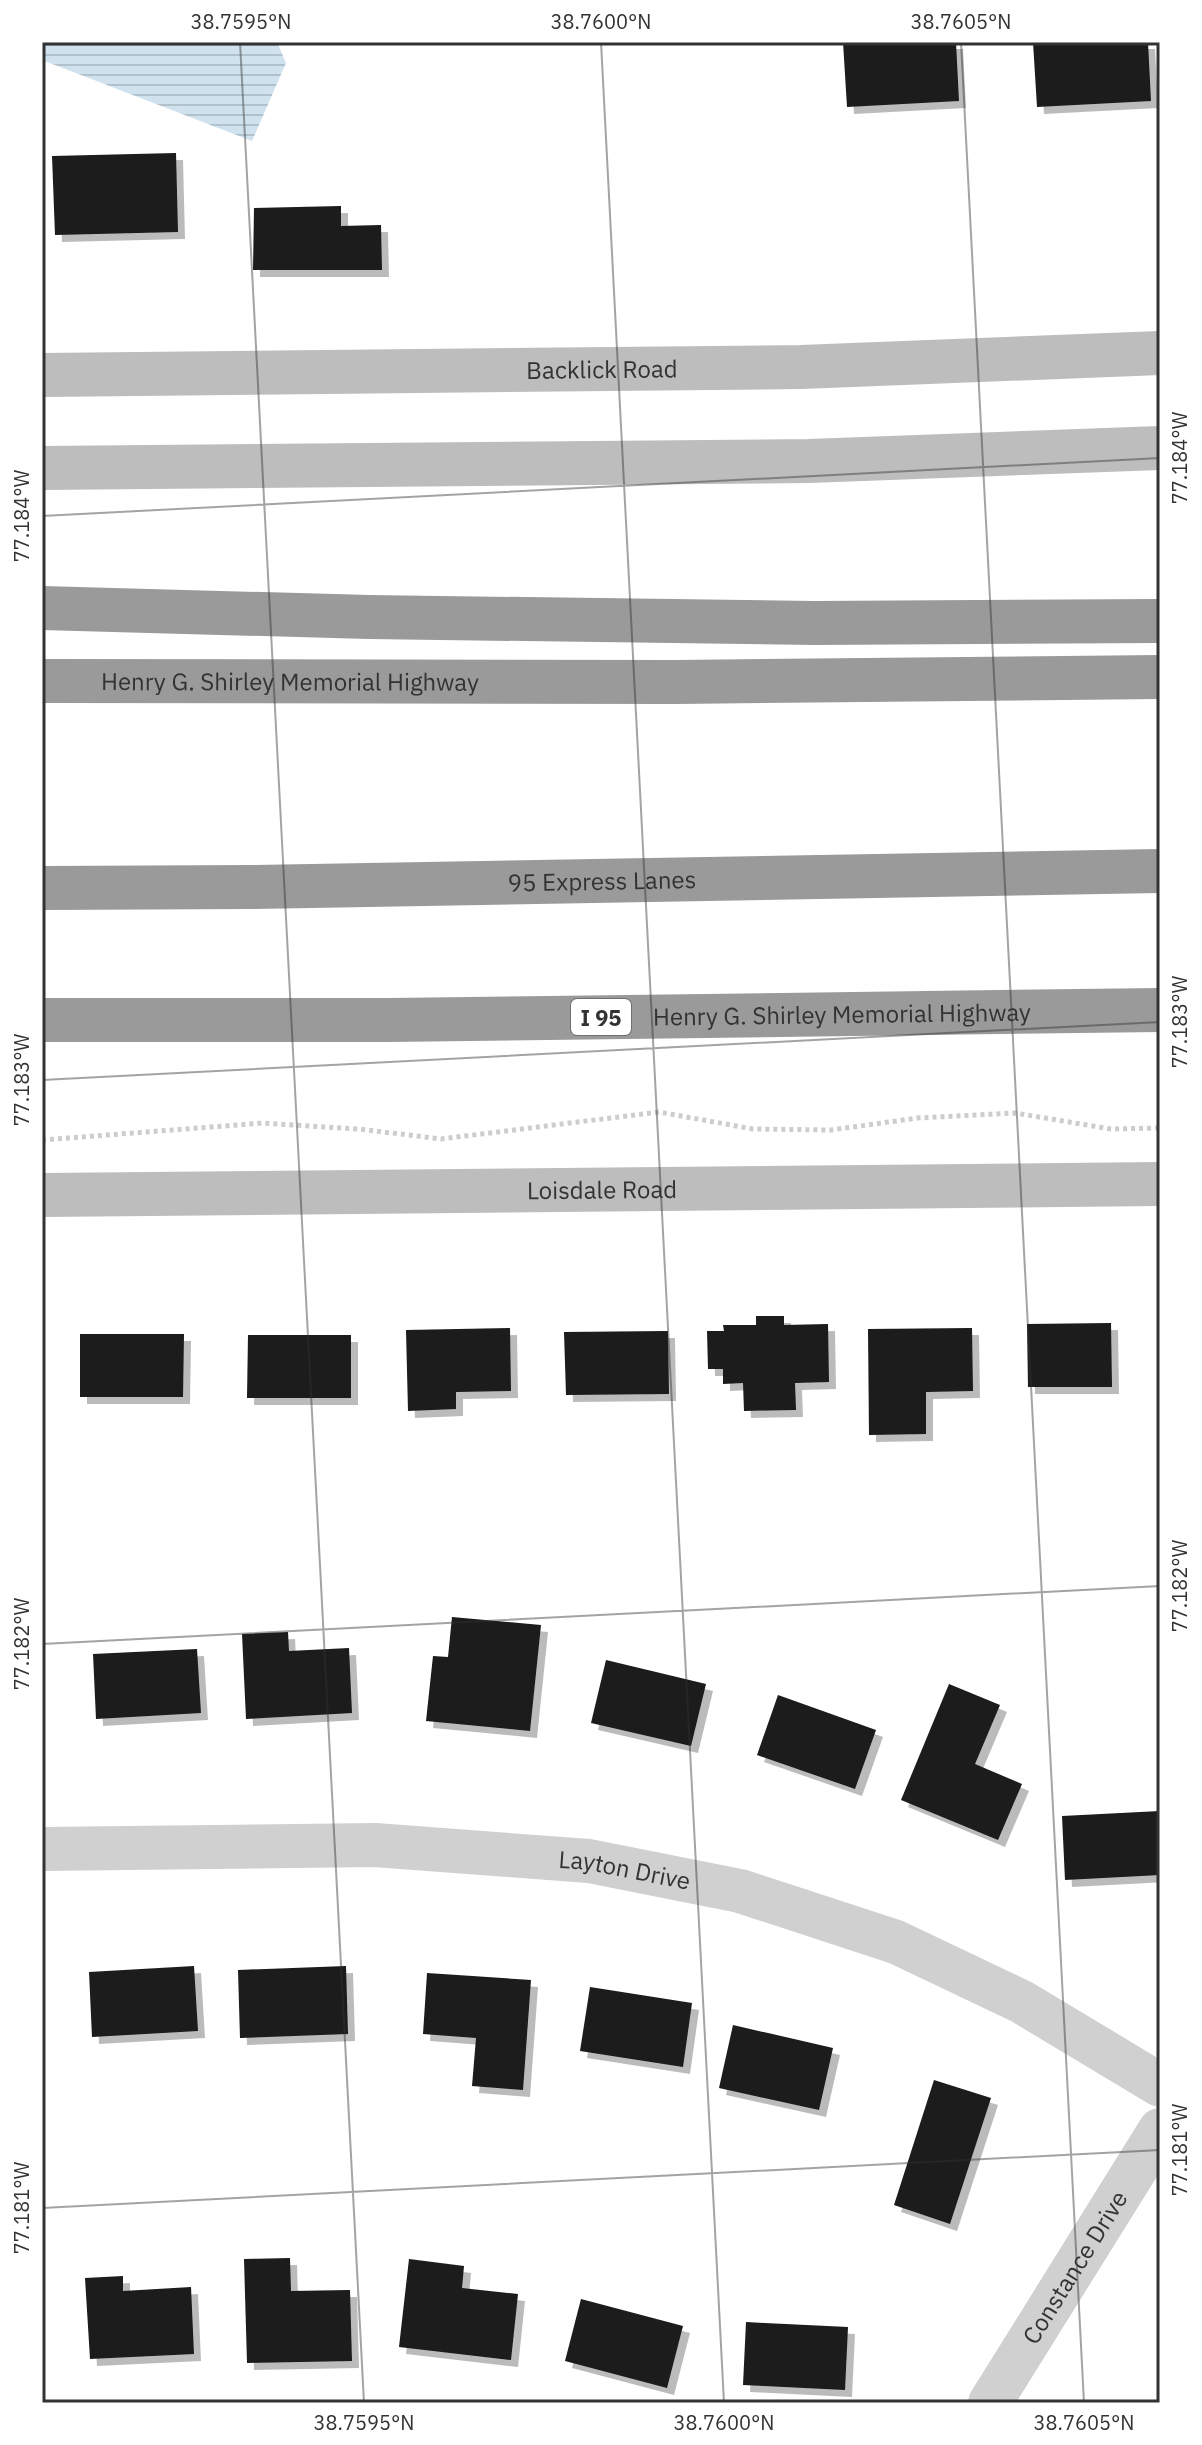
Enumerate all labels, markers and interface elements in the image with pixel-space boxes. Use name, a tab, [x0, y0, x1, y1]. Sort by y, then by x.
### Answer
text: 38.7595°N	[191, 8, 291, 35]
text: 38.7600°N	[551, 8, 651, 35]
text: 38.7605°N	[911, 8, 1011, 35]
street label: Backlick Road	[526, 352, 678, 386]
text: 77.184°W	[1166, 412, 1193, 504]
text: 77.184°W	[8, 470, 35, 562]
street label: Henry G. Shirley Memorial Highway	[101, 665, 479, 698]
street label: 95 Express Lanes	[507, 863, 697, 898]
text: 77.183°W	[1166, 976, 1193, 1068]
street label: Henry G. Shirley Memorial Highway	[653, 996, 1031, 1033]
road number: I 95	[571, 999, 631, 1035]
text: 77.183°W	[8, 1034, 35, 1126]
street label: Loisdale Road	[527, 1173, 677, 1206]
text: 77.182°W	[1166, 1540, 1193, 1632]
text: 77.182°W	[8, 1598, 35, 1690]
street label: Layton Drive	[558, 1843, 693, 1897]
text: 77.181°W	[1166, 2104, 1193, 2196]
text: 77.181°W	[8, 2162, 35, 2254]
street label: Constance Drive	[1015, 2184, 1134, 2350]
text: 38.7595°N	[314, 2409, 414, 2436]
text: 38.7600°N	[674, 2409, 774, 2436]
text: 38.7605°N	[1034, 2409, 1134, 2436]

